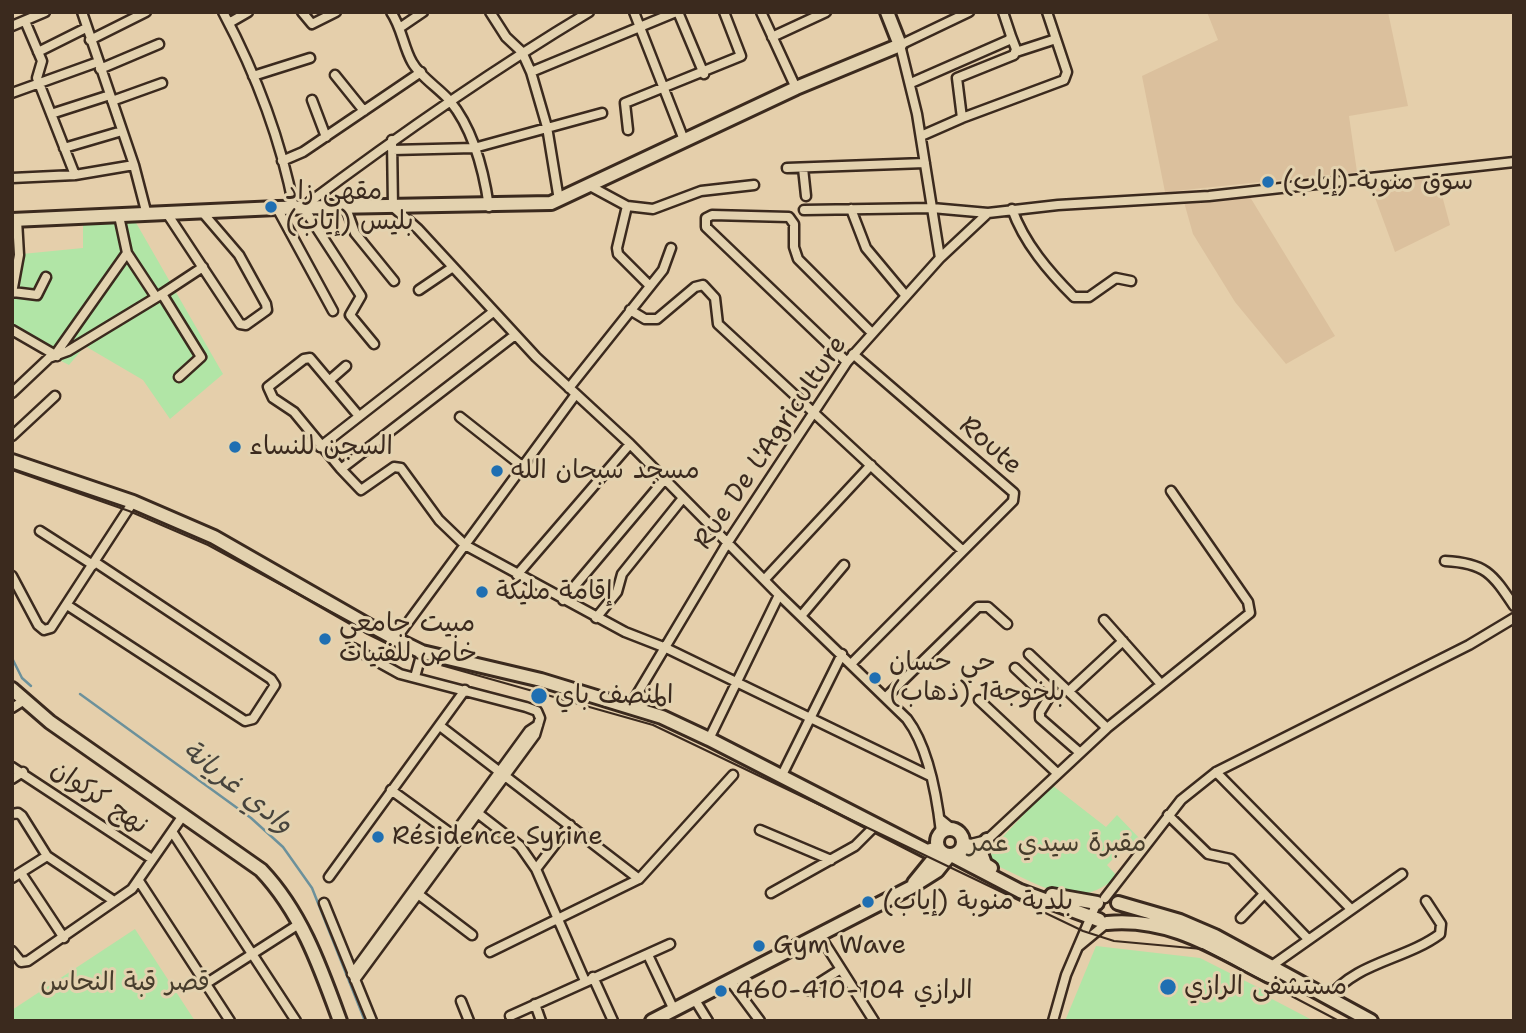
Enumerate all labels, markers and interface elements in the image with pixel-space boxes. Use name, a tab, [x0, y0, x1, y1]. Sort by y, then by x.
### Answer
place label: سوق منوبة (إياب)	[1282, 166, 1473, 198]
marker: سوق منوبة (إياب)	[1260, 174, 1276, 190]
place label: مقهى زاد بليس (إياب)	[285, 176, 414, 238]
marker: مقهى زاد بليس (إياب)	[263, 199, 279, 215]
street label: Rue De L'Agriculture	[688, 330, 854, 556]
street label: Route	[952, 410, 1028, 482]
place label: السجن للنساء	[249, 431, 393, 463]
marker: السجن للنساء	[227, 439, 243, 455]
place label: مسجد سبحان الله	[511, 455, 700, 487]
marker: مسجد سبحان الله	[489, 463, 505, 479]
place label: إقامة مليكة	[496, 576, 612, 608]
marker: إقامة مليكة	[474, 584, 490, 600]
place label: مبيت جامعي خاص للفتيات	[339, 608, 477, 670]
marker: مبيت جامعي خاص للفتيات	[317, 631, 333, 647]
place label: حي حسان بلخوجة1 (ذهاب)	[889, 647, 1065, 708]
marker: حي حسان بلخوجة1 (ذهاب)	[867, 670, 883, 686]
place label: المنصف باي	[555, 680, 673, 712]
marker: المنصف باي	[529, 686, 549, 706]
water label: وادي غريانة	[175, 734, 299, 842]
street label: نهج كركوان	[44, 754, 154, 842]
place label: Résidence Syrine	[392, 821, 603, 853]
park label: مقبرة سيدي عمر	[968, 828, 1146, 860]
marker: Résidence Syrine	[370, 829, 386, 845]
place label: بلدية منوبة (إياب)	[882, 886, 1073, 918]
marker: بلدية منوبة (إياب)	[860, 894, 876, 910]
place label: Gym Wave	[773, 930, 906, 962]
marker: Gym Wave	[751, 938, 767, 954]
park label: قصر قبة النحاس	[40, 967, 210, 999]
place label: مستشفى الرازي	[1184, 971, 1347, 1003]
place label: الرازي 104-410-460	[735, 975, 973, 1007]
marker: مستشفى الرازي	[1158, 977, 1178, 997]
marker: الرازي 104-410-460	[713, 983, 729, 999]

